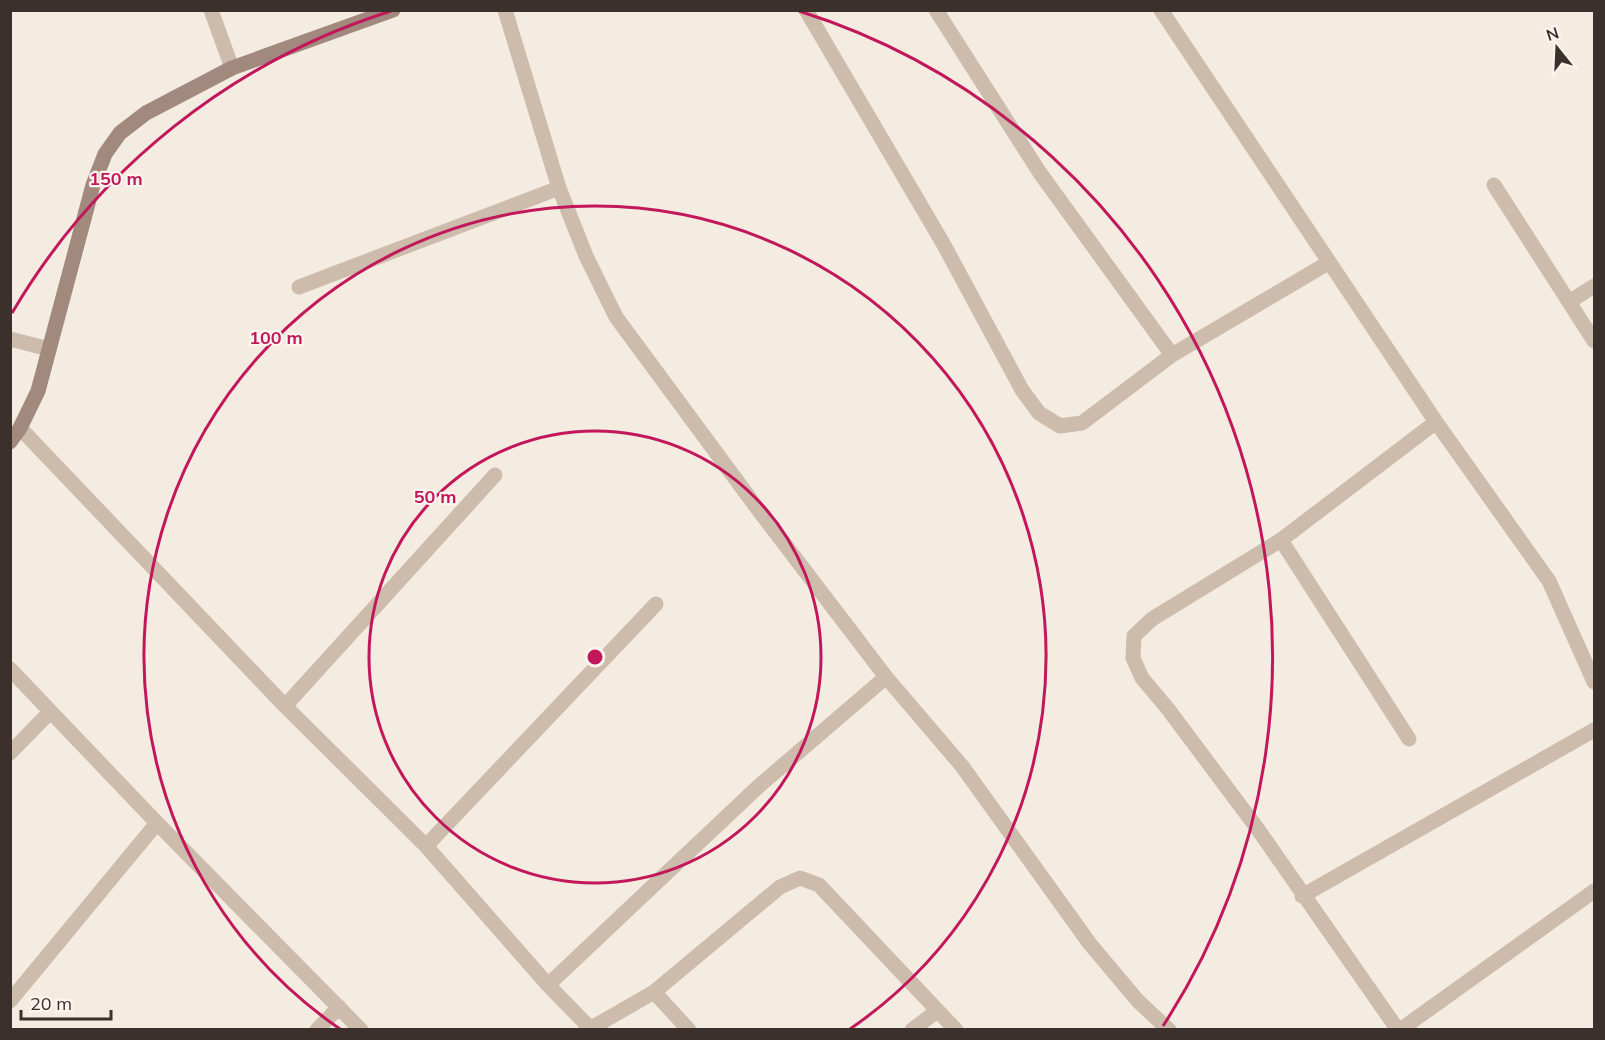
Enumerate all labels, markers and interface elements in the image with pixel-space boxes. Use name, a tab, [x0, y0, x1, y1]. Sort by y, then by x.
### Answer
north arrow	[1527, 18, 1587, 78]
text: N	[1544, 22, 1561, 45]
text: 150 m	[89, 167, 143, 190]
text: 100 m	[249, 326, 303, 349]
text: 50 m	[414, 485, 456, 508]
centre of rings	[585, 647, 605, 667]
scale bar	[21, 983, 111, 1021]
text: 20 m	[30, 992, 72, 1015]

